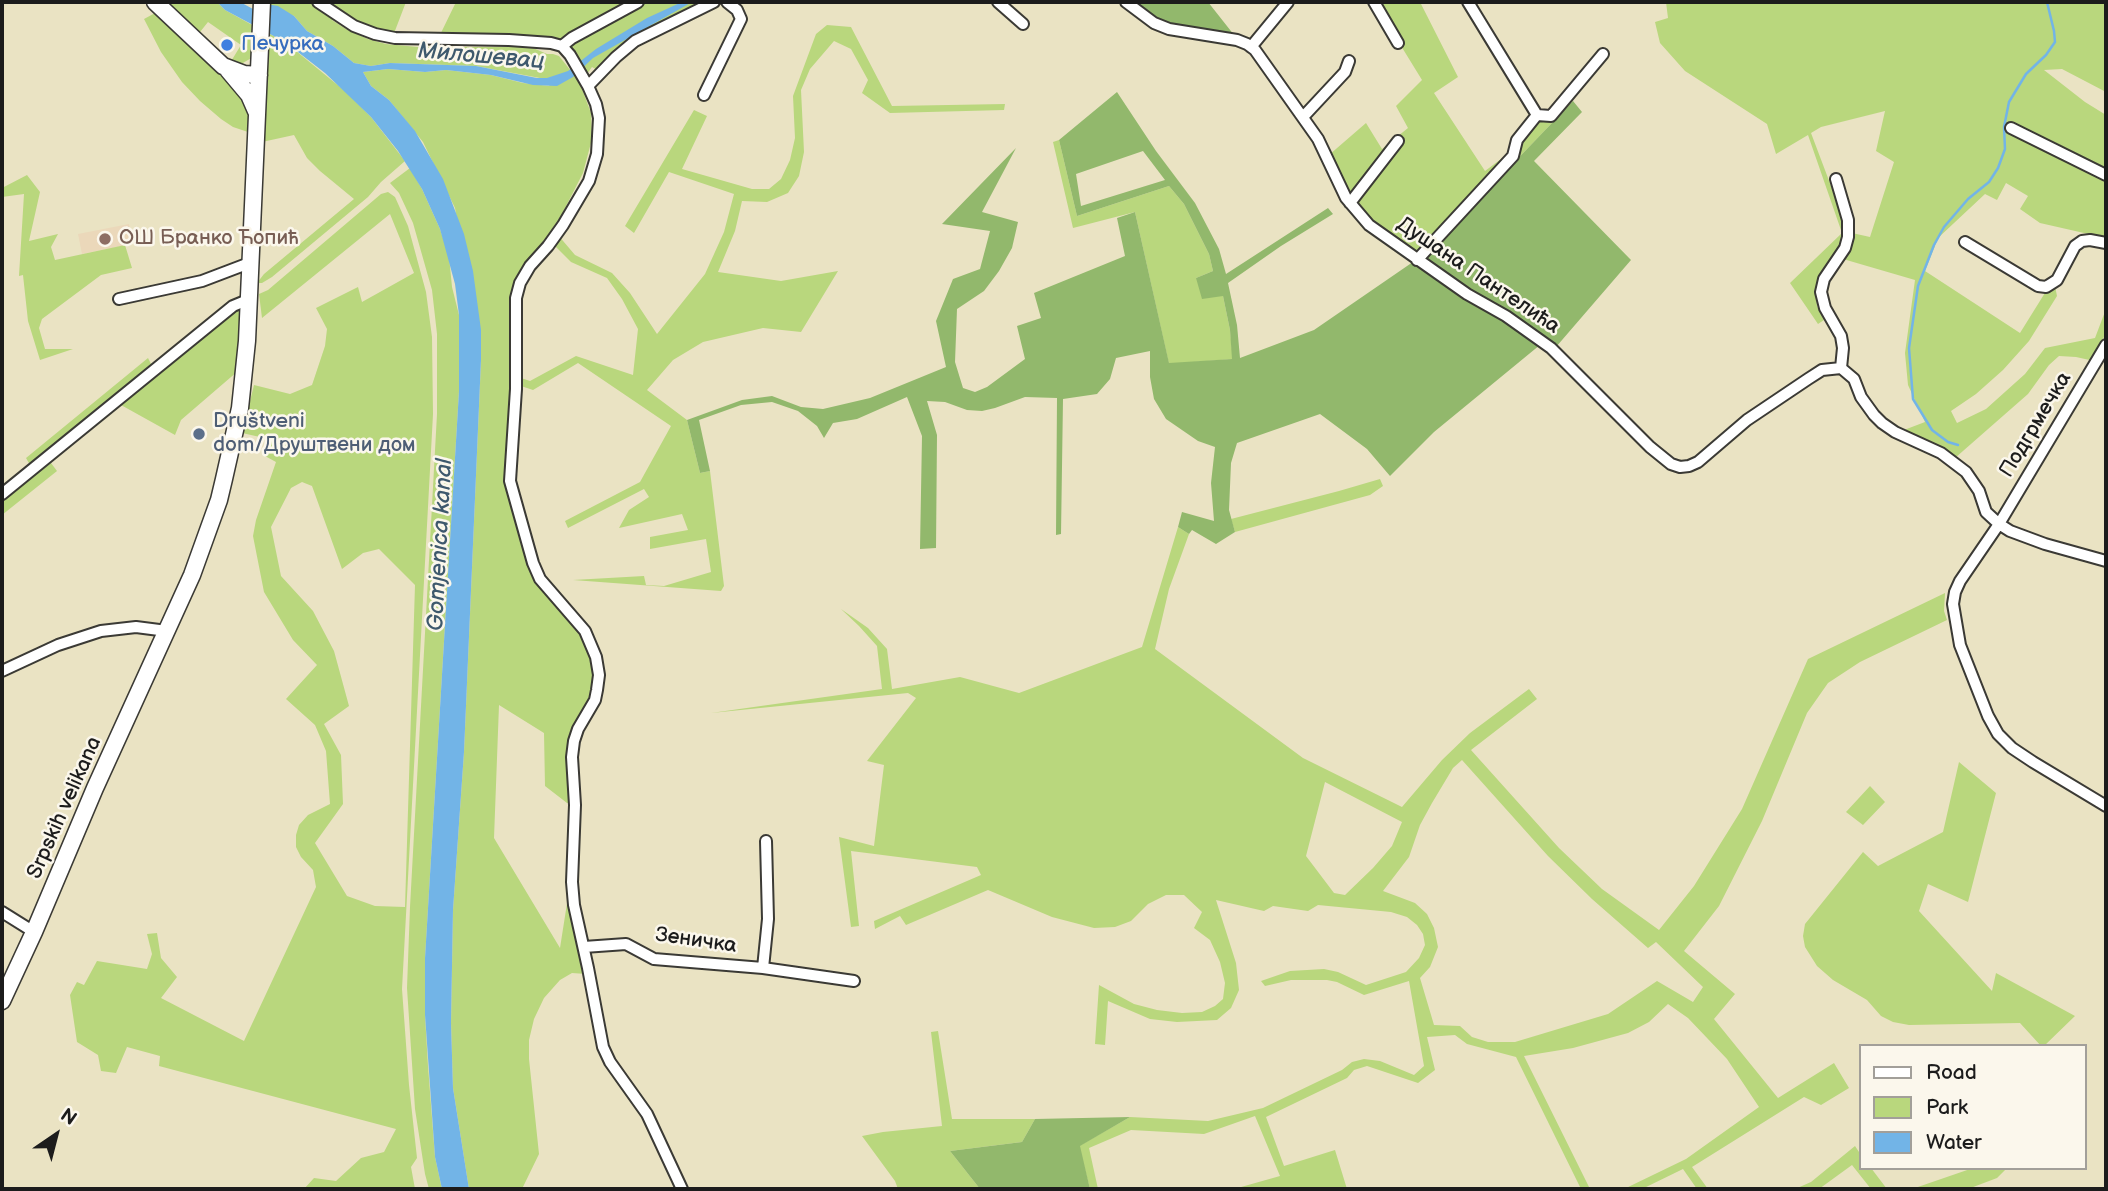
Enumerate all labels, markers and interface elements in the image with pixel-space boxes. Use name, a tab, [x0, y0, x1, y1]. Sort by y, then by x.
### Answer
place label: Печурка	[241, 32, 324, 58]
marker: Печурка	[219, 37, 235, 53]
water label: Милошевац	[417, 38, 545, 76]
street label: Душана Пантелића	[1392, 212, 1564, 340]
place label: ОШ Бранко Ћопић	[119, 226, 299, 252]
marker: ОШ Бранко Ћопић	[97, 231, 113, 247]
street label: Подгрмечка	[1995, 368, 2077, 482]
place label: Društveni dom/Друштвени дом	[213, 409, 416, 459]
marker: Društveni dom/Друштвени дом	[191, 426, 207, 442]
water label: Gomjenica kanal	[423, 458, 459, 632]
street label: Srpskih velikana	[22, 733, 108, 883]
street label: Зеничка	[654, 923, 738, 959]
legend	[1860, 1044, 2087, 1170]
text: Road	[1926, 1060, 1977, 1085]
text: Park	[1926, 1095, 1968, 1120]
north arrow	[21, 1100, 91, 1170]
text: N	[56, 1104, 81, 1131]
text: Water	[1926, 1130, 1982, 1155]

